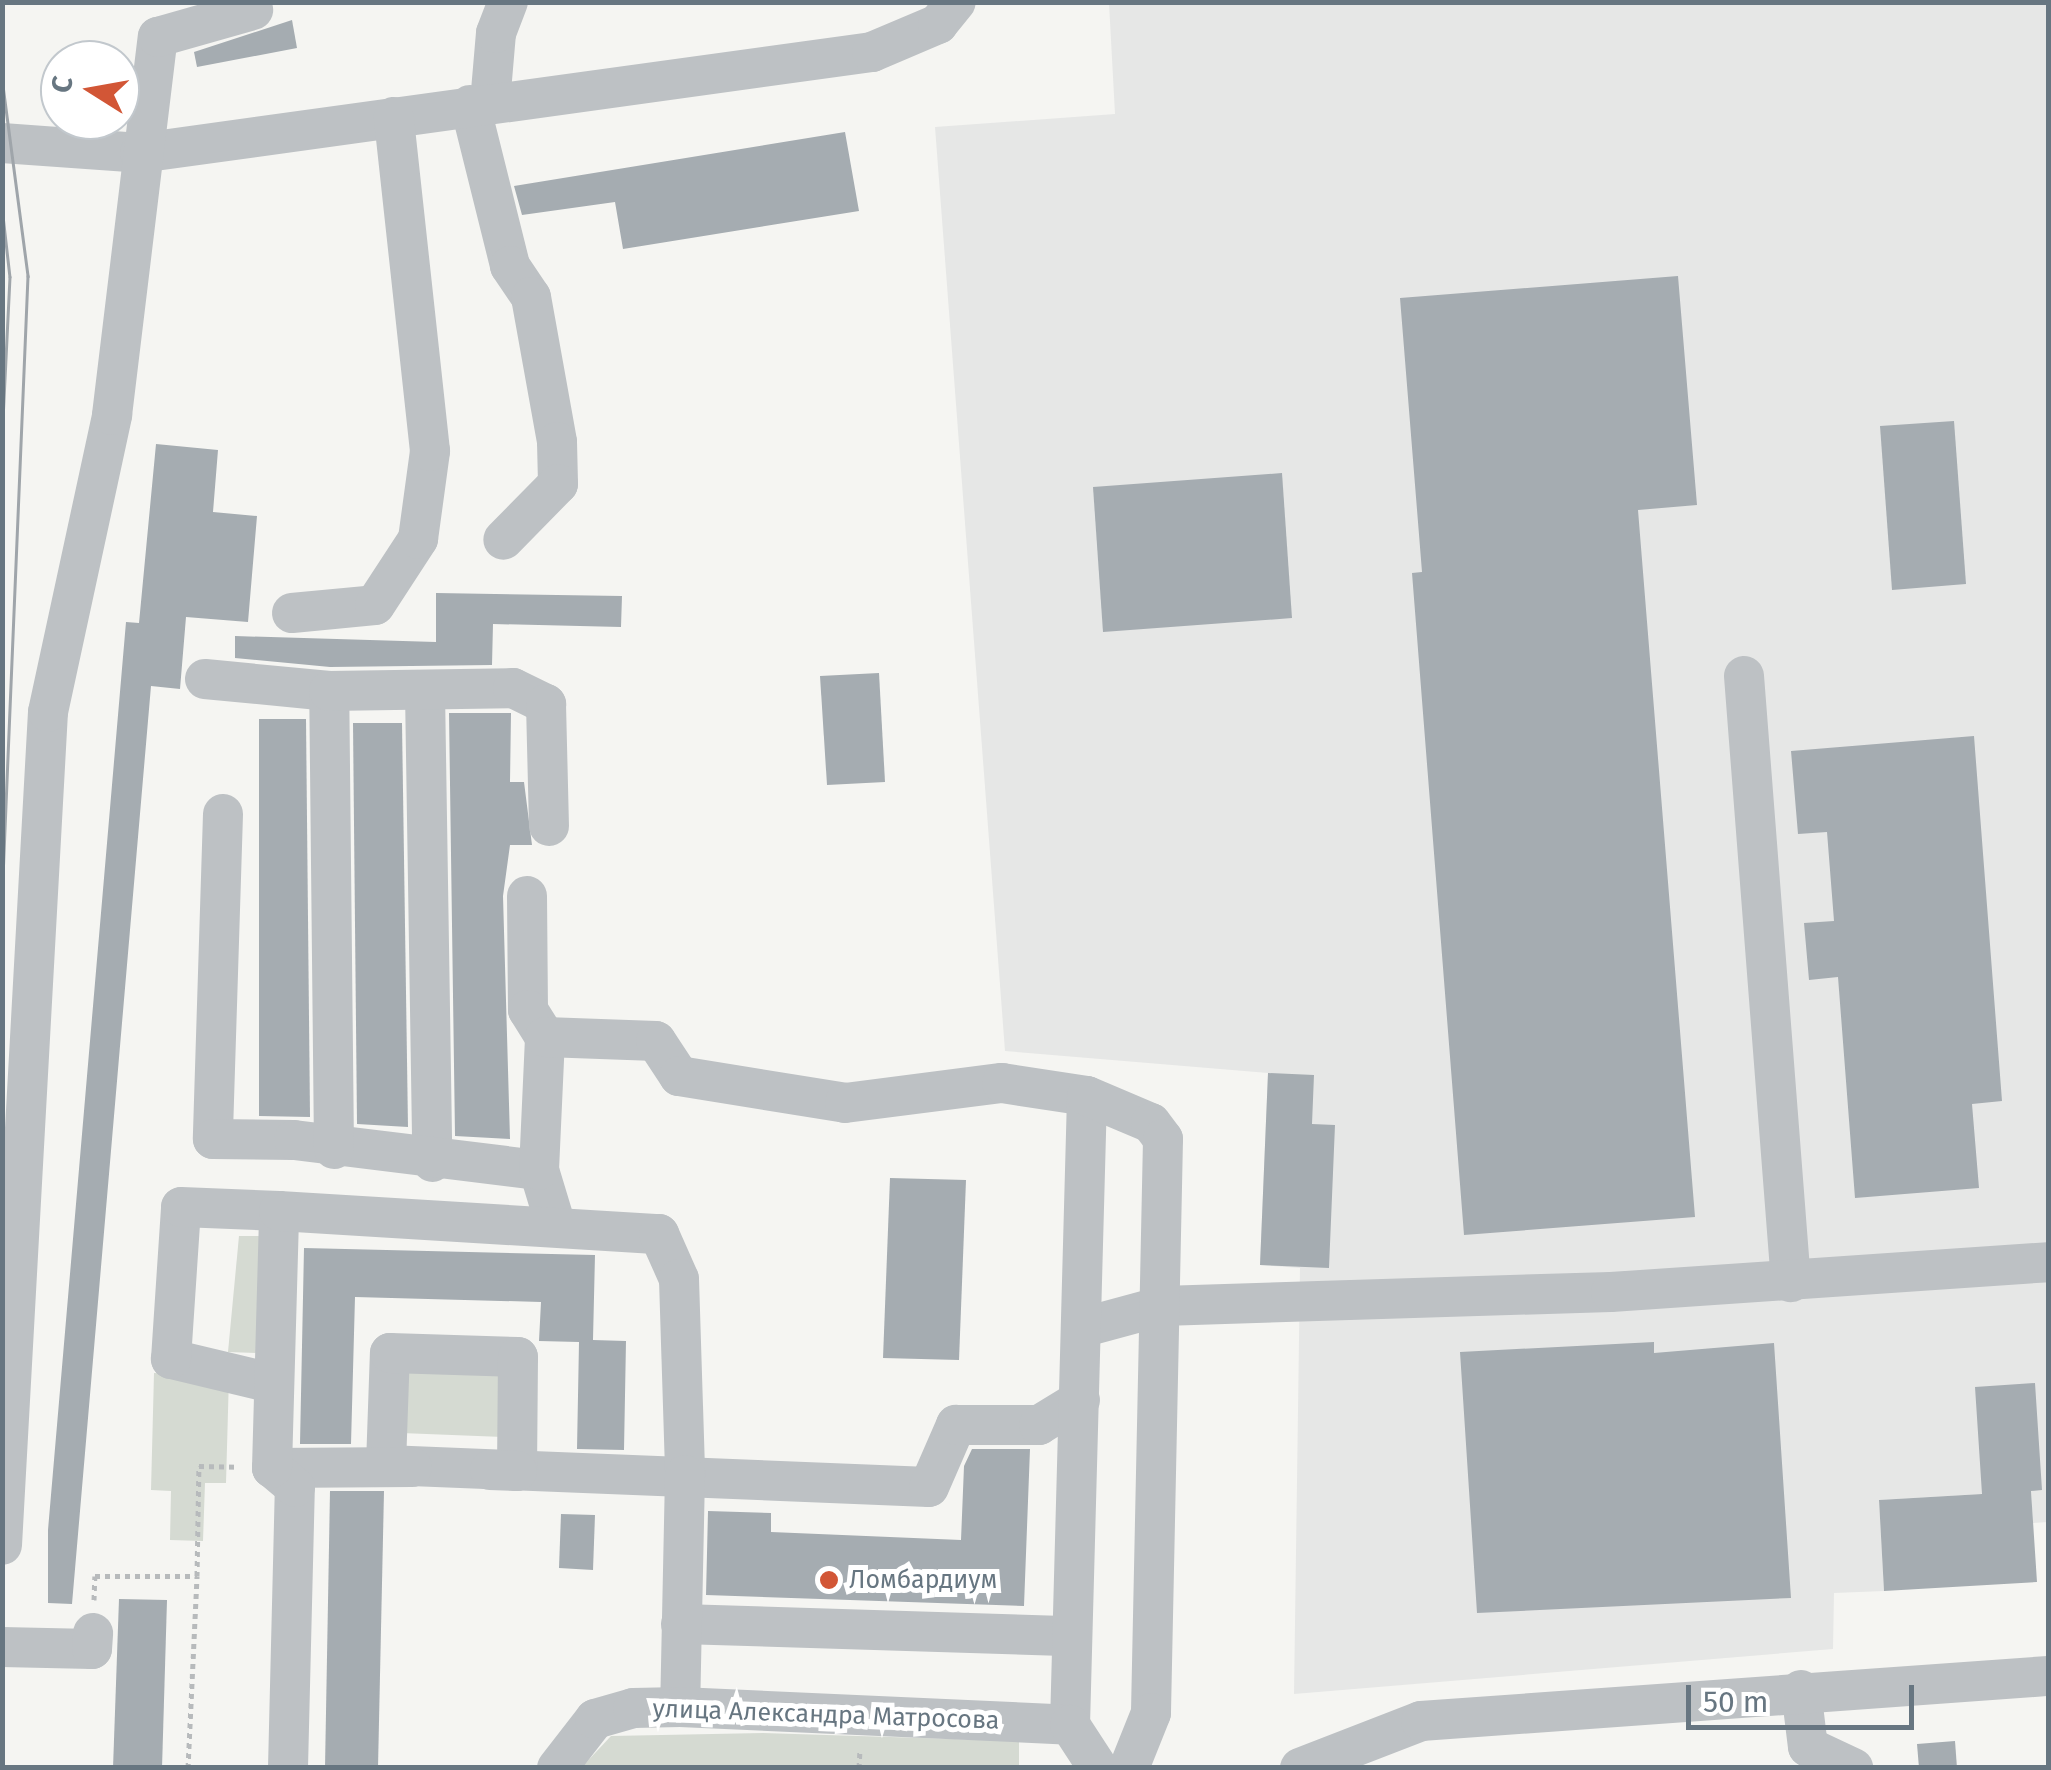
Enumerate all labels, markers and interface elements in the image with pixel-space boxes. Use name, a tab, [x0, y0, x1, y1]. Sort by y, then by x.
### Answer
north arrow	[40, 40, 140, 140]
text: С	[44, 74, 80, 96]
place label: Ломбардиум	[849, 1565, 997, 1595]
marker: Ломбардиум	[818, 1569, 840, 1591]
scale bar	[1691, 1665, 1918, 1727]
text: 50 m	[1703, 1684, 1768, 1720]
street label: улица Александра Матросова	[652, 1694, 1000, 1736]

